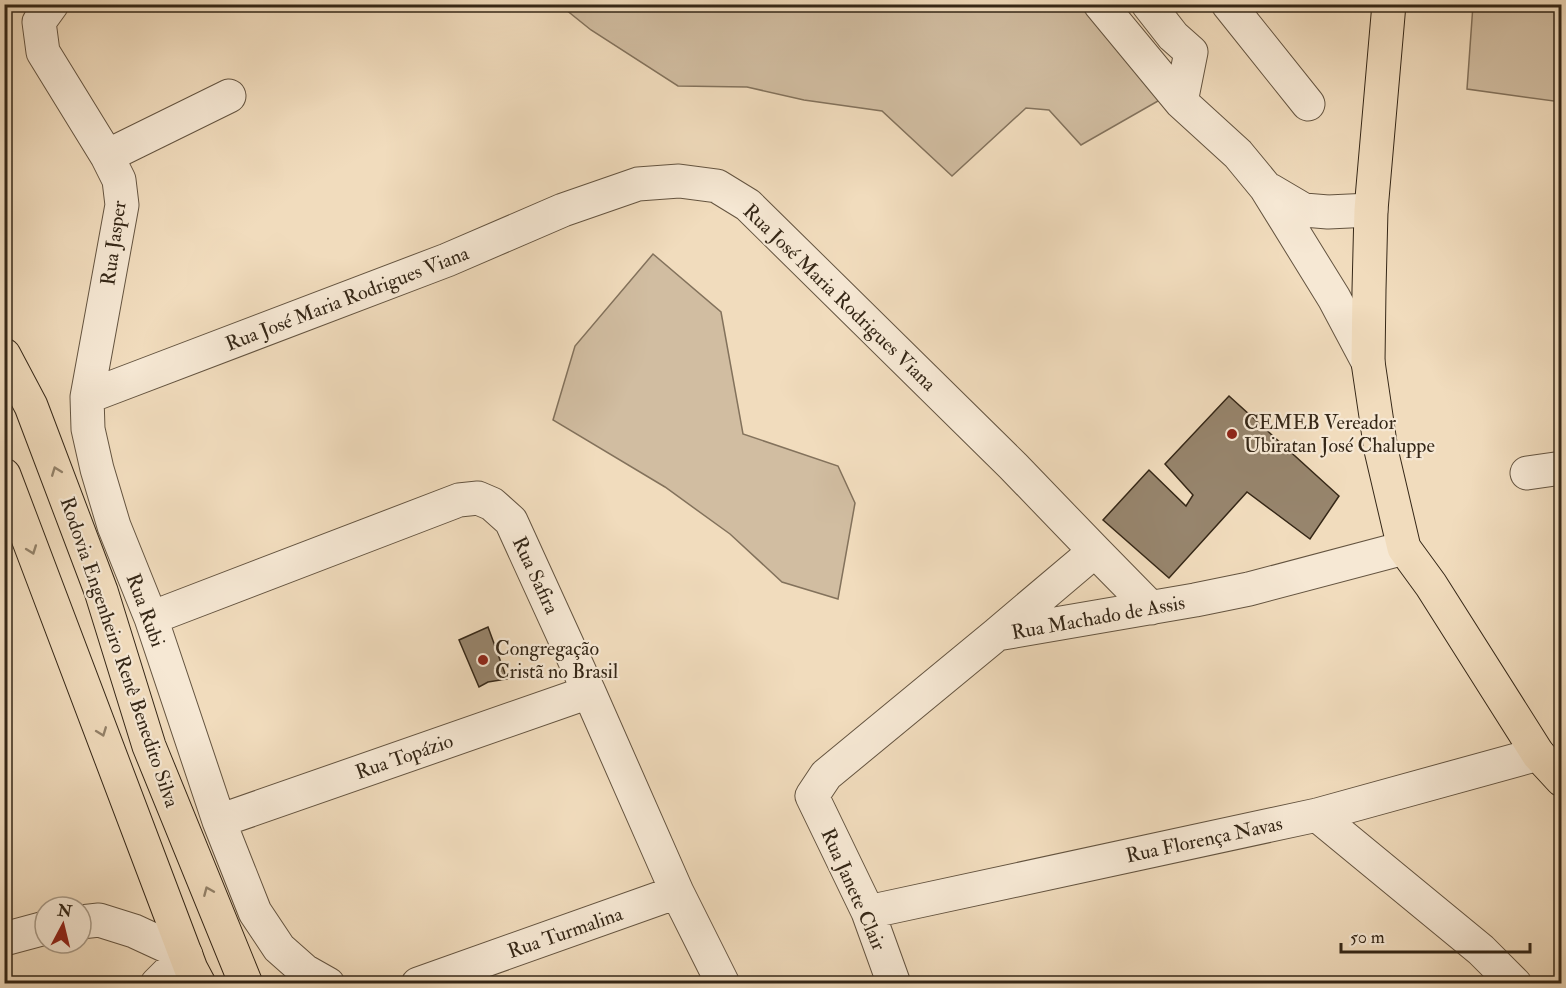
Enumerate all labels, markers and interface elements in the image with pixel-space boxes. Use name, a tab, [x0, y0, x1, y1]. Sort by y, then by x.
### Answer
street label: Rua Jasper	[95, 198, 133, 287]
street label: Rua José Maria Rodrigues Viana	[738, 199, 942, 397]
street label: Rua José Maria Rodrigues Viana	[222, 240, 473, 356]
place label: CEMEB Vereador Ubiratan José Chaluppe	[1244, 410, 1435, 459]
marker: CEMEB Vereador Ubiratan José Chaluppe	[1225, 427, 1239, 441]
one-way arrow	[51, 466, 63, 477]
street label: Rodovia Engenheiro Renê Benedito Silva	[54, 493, 185, 812]
street label: Rua Safira	[507, 532, 565, 619]
one-way arrow	[25, 544, 38, 554]
street label: Rua Rubi	[121, 570, 170, 650]
street label: Rua Machado de Assis	[1009, 590, 1187, 645]
place label: Congregação Cristã no Brasil	[495, 636, 618, 684]
marker: Congregação Cristã no Brasil	[476, 653, 490, 667]
one-way arrow	[95, 726, 107, 737]
street label: Rua Topázio	[352, 728, 457, 786]
street label: Rua Florença Navas	[1123, 811, 1285, 868]
street label: Rua Janete Clair	[815, 824, 892, 955]
one-way arrow	[203, 886, 215, 897]
north arrow	[33, 895, 93, 955]
text: N	[55, 900, 74, 922]
street label: Rua Turmalina	[504, 901, 627, 964]
scale bar	[1341, 916, 1530, 954]
text: 50 m	[1350, 926, 1385, 949]

